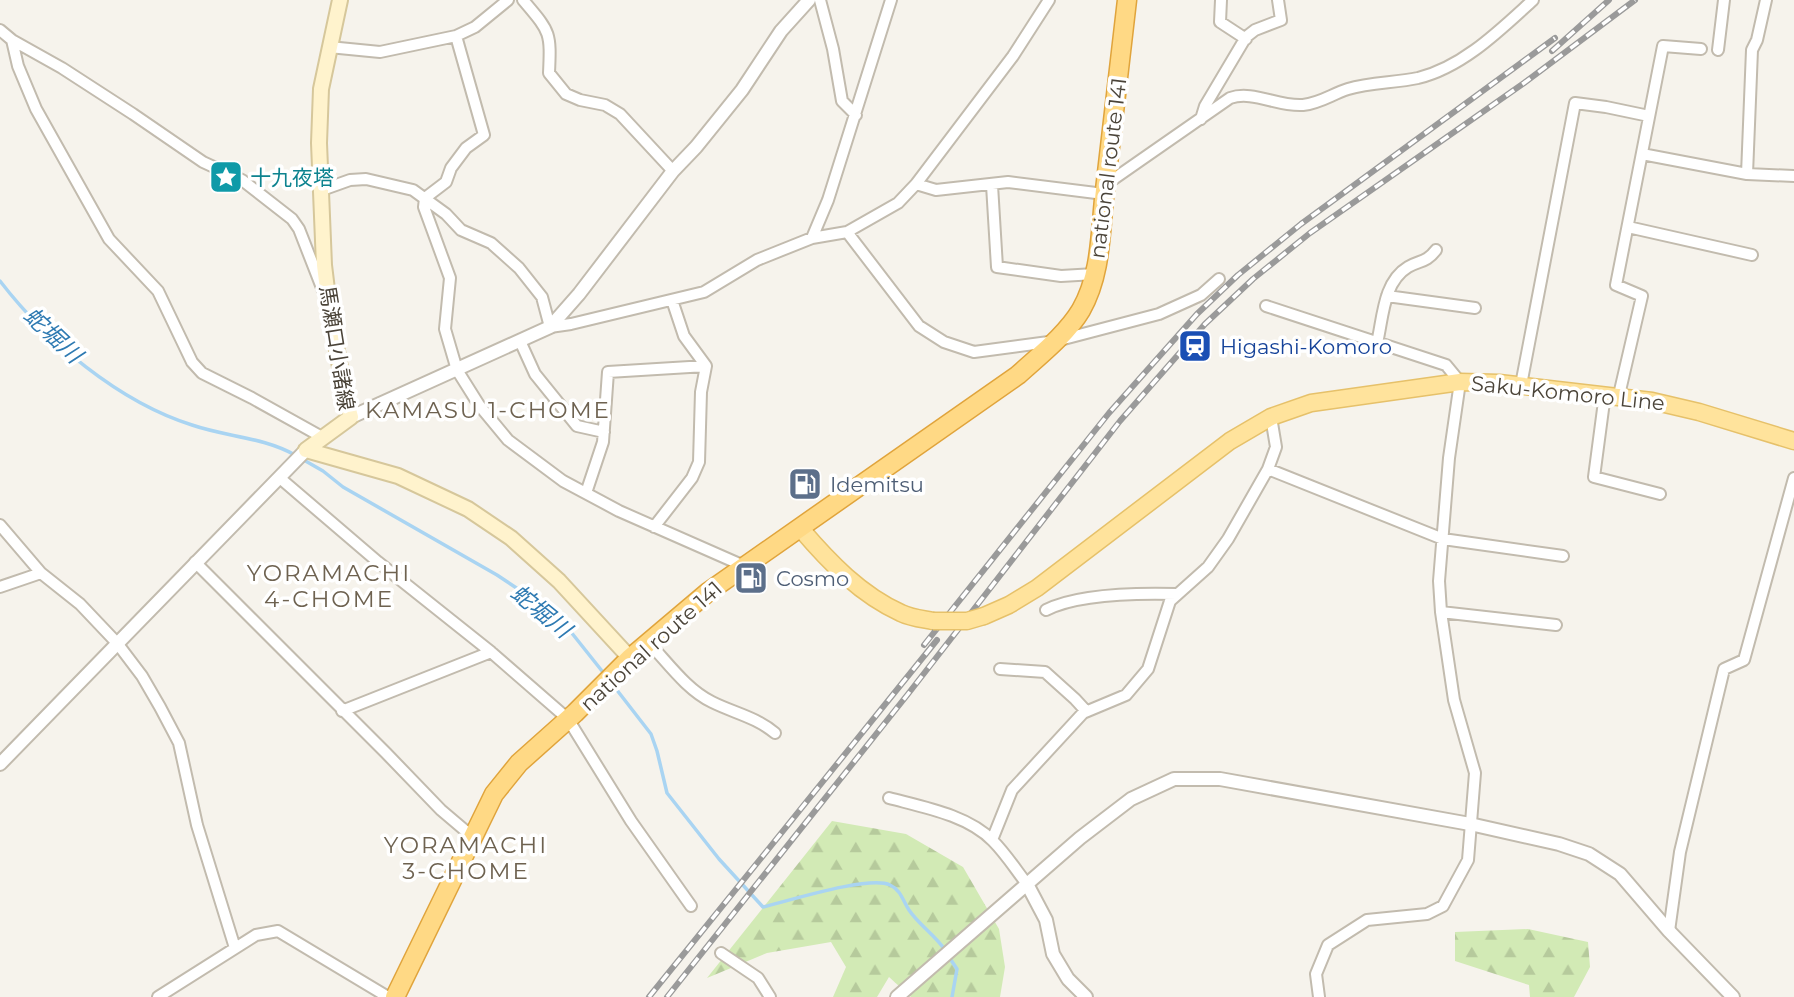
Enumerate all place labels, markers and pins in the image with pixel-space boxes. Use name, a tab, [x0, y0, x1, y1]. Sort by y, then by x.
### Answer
place icon: 十九夜塔	[207, 158, 245, 196]
place label: 十九夜塔	[250, 165, 334, 190]
station icon: Higashi-Komoro	[1176, 327, 1214, 365]
place label: Higashi-Komoro	[1220, 334, 1392, 359]
fuel station icon: Idemitsu	[786, 465, 824, 503]
place label: Idemitsu	[830, 472, 924, 497]
fuel station icon: Cosmo	[732, 559, 770, 597]
place label: Cosmo	[776, 566, 849, 591]

